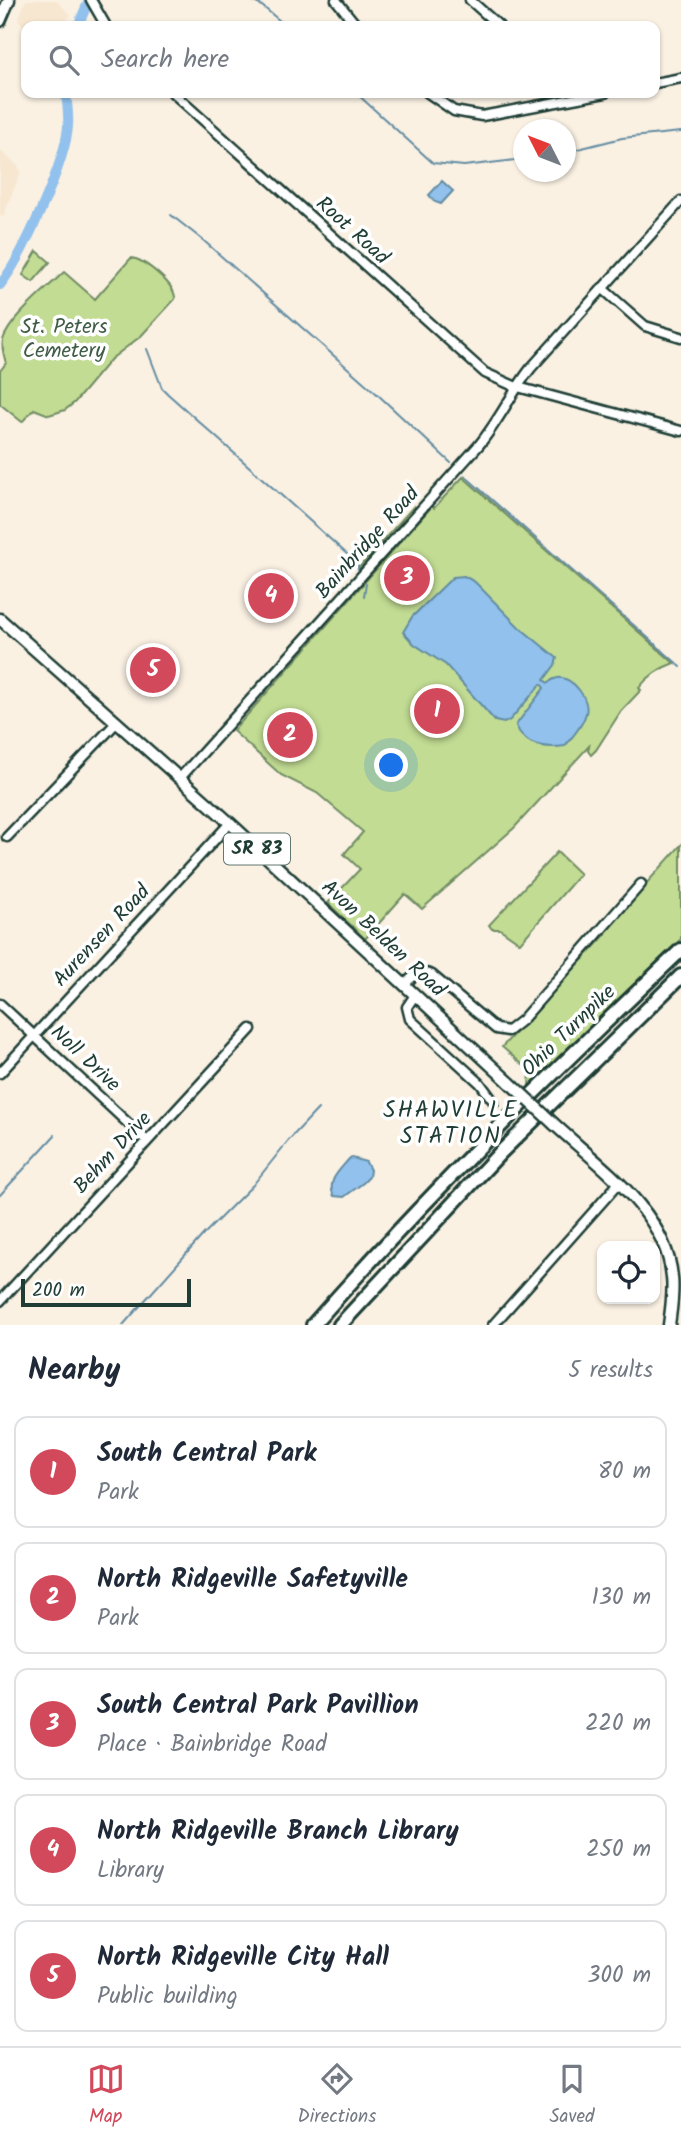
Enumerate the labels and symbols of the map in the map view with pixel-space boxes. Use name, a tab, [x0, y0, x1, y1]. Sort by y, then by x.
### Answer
north arrow	[513, 119, 576, 182]
street label: Root Road	[308, 189, 397, 274]
park label: St. Peters Cemetery	[20, 311, 108, 368]
street label: Bainbridge Road	[308, 479, 428, 607]
pin: 3	[384, 552, 430, 604]
pin: 4	[248, 570, 294, 622]
pin: 5	[130, 644, 176, 696]
pin: 1	[414, 685, 460, 737]
pin: 2	[267, 709, 313, 761]
your location	[374, 748, 408, 782]
road number: SR 83	[224, 834, 290, 864]
street label: Avon Belden Road	[313, 872, 453, 1006]
street label: Aurensen Road	[45, 877, 159, 995]
street label: Ohio Turnpike	[514, 977, 624, 1085]
street label: Noll Drive	[42, 1018, 128, 1101]
district label: SHAWVILLE STATION	[383, 1093, 519, 1155]
street label: Behm Drive	[66, 1104, 161, 1202]
scale bar	[21, 1276, 191, 1308]

